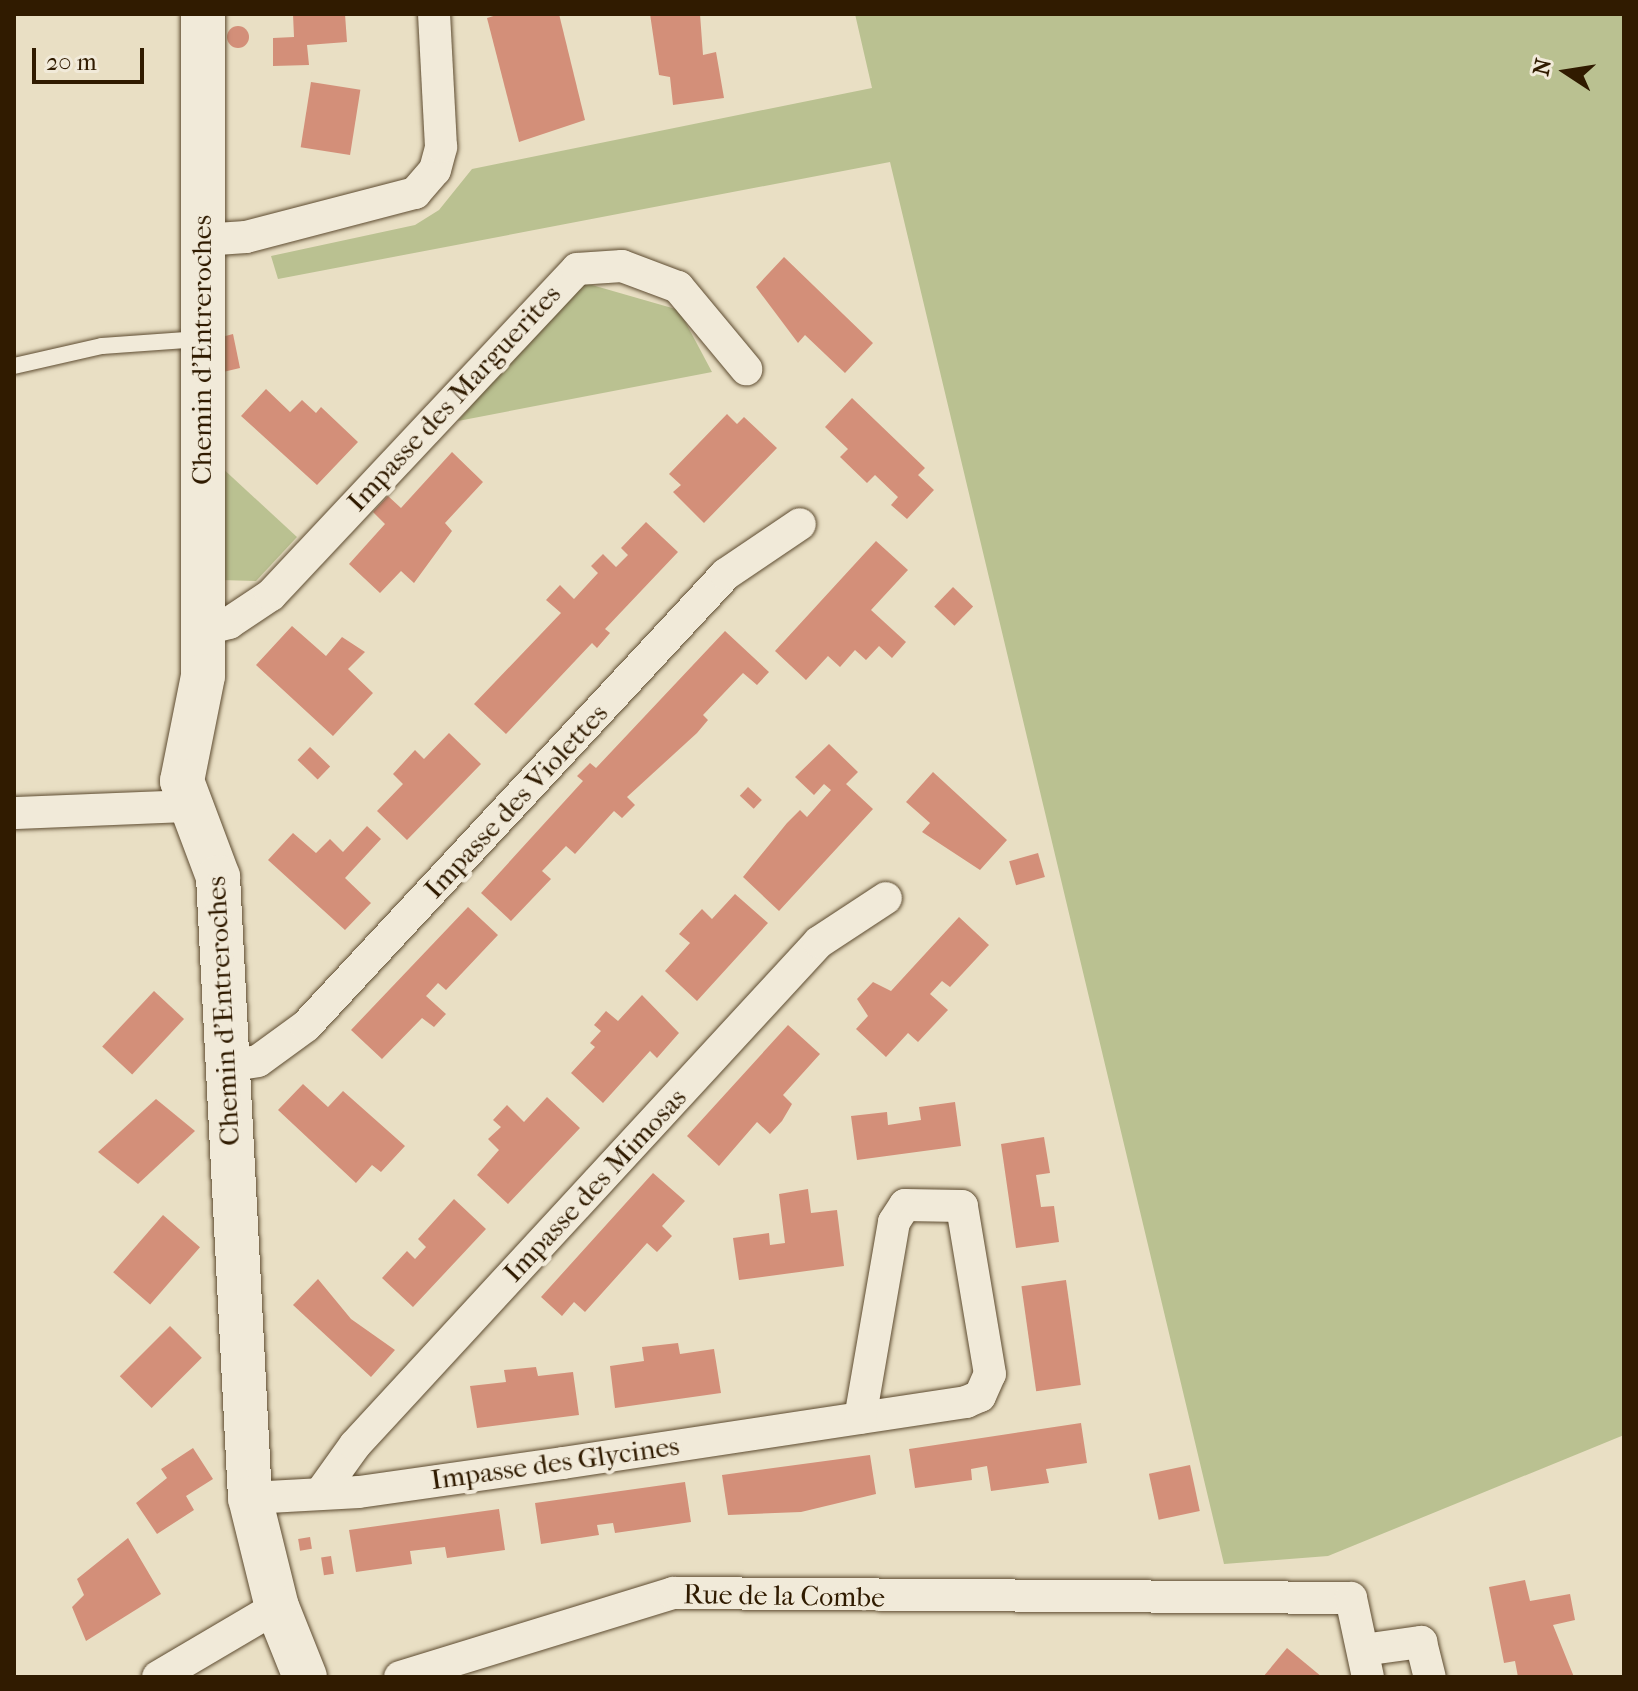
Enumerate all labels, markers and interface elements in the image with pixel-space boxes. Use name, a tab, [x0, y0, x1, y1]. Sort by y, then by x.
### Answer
scale bar	[36, 32, 148, 82]
north arrow	[1526, 32, 1606, 112]
text: 20 m	[46, 48, 97, 76]
text: N	[1528, 56, 1557, 78]
street label: Chemin d'Entreroches	[185, 215, 219, 485]
street label: Impasse des Marguerites	[340, 278, 568, 518]
street label: Impasse des Violettes	[417, 697, 615, 905]
street label: Chemin d'Entreroches	[199, 875, 247, 1147]
street label: Impasse des Mimosas	[496, 1081, 694, 1289]
street label: Impasse des Glycines	[429, 1429, 681, 1497]
street label: Rue de la Combe	[683, 1577, 885, 1615]

